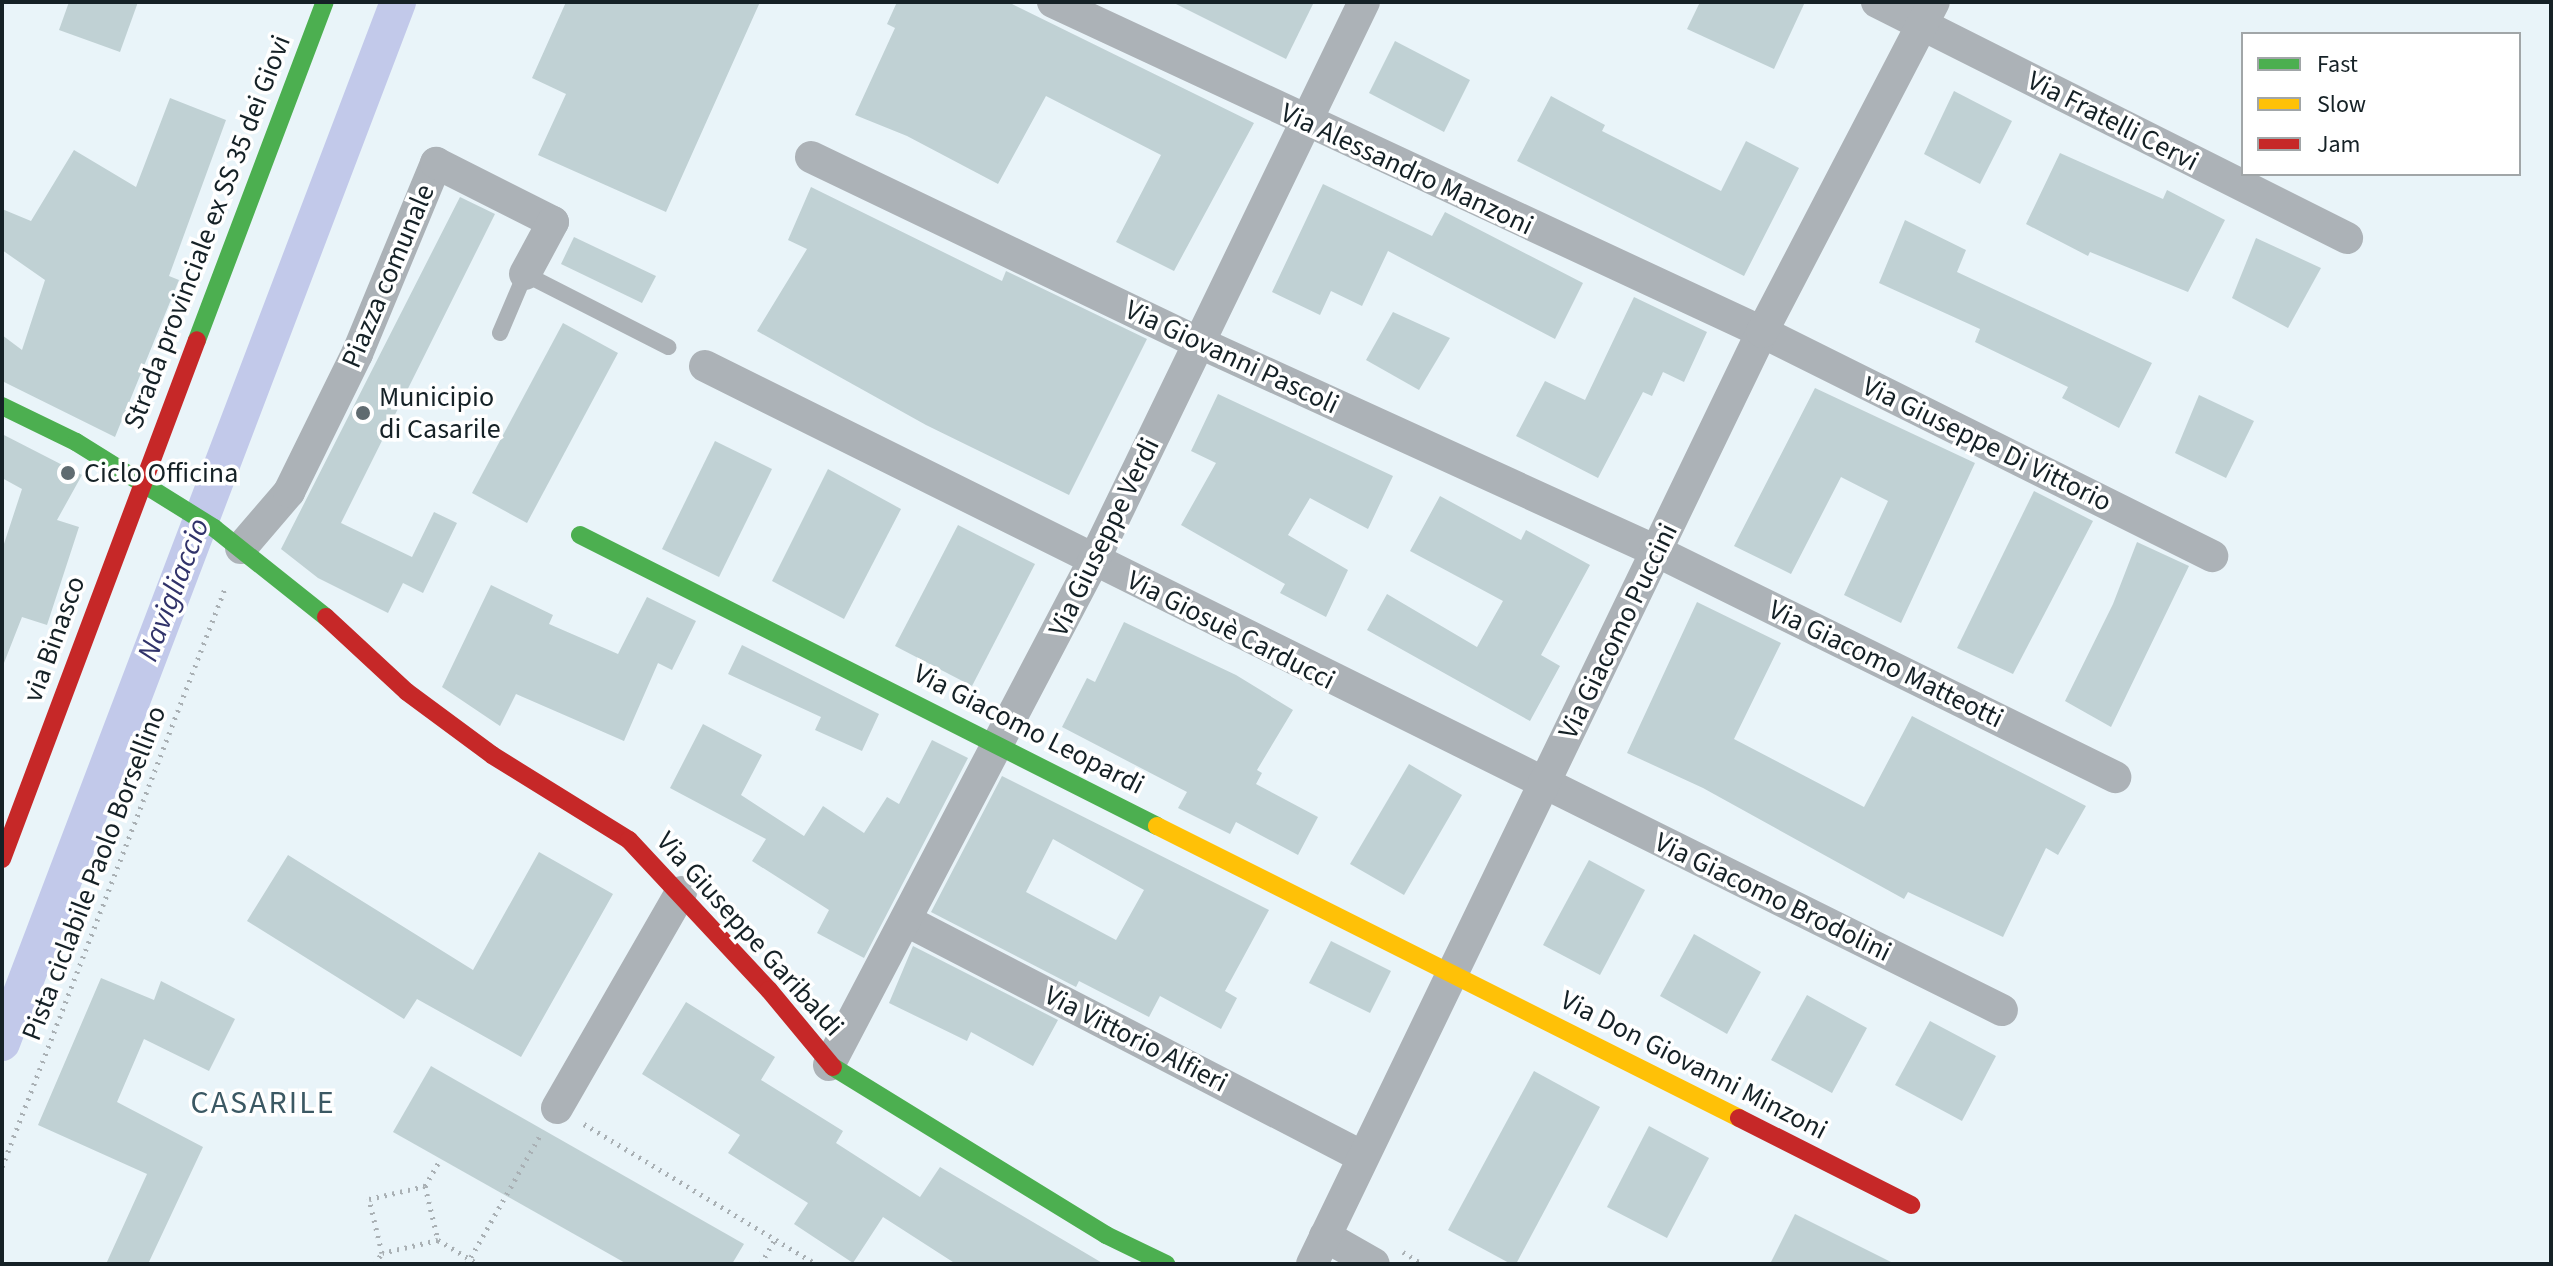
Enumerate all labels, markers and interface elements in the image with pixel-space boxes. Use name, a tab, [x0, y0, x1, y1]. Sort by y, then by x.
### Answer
street label: Strada provinciale ex SS 35 dei Giovi	[116, 30, 298, 434]
legend	[2241, 32, 2521, 176]
text: Fast	[2317, 47, 2358, 82]
street label: Via Fratelli Cervi	[2022, 64, 2204, 178]
text: Slow	[2317, 87, 2366, 122]
street label: Via Alessandro Manzoni	[1275, 96, 1539, 242]
text: Jam	[2317, 127, 2361, 162]
street label: Piazza comunale	[334, 179, 442, 373]
street label: Via Giovanni Pascoli	[1120, 293, 1344, 421]
street label: Via Giuseppe Di Vittorio	[1857, 369, 2117, 519]
place label: Municipio di Casarile	[379, 380, 501, 446]
marker: Municipio di Casarile	[354, 404, 372, 422]
street label: Via Giuseppe Verdi	[1041, 432, 1167, 642]
place label: Ciclo Officina	[84, 456, 238, 490]
marker: Ciclo Officina	[59, 464, 77, 482]
water label: Navigliaccio	[130, 514, 218, 666]
street label: Via Giacomo Puccini	[1551, 518, 1685, 744]
street label: Via Giosuè Carducci	[1121, 563, 1341, 697]
street label: via Binasco	[16, 571, 92, 707]
street label: Via Giacomo Matteotti	[1763, 593, 2009, 735]
street label: Via Giacomo Leopardi	[908, 656, 1150, 802]
street label: Pista ciclabile Paolo Borsellino	[15, 701, 173, 1045]
street label: Via Giuseppe Garibaldi	[649, 825, 851, 1043]
street label: Via Giacomo Brodolini	[1649, 825, 1897, 969]
street label: Via Vittorio Alfieri	[1039, 978, 1233, 1100]
street label: Via Don Giovanni Minzoni	[1555, 983, 1833, 1147]
district label: CASARILE	[190, 1084, 336, 1122]

